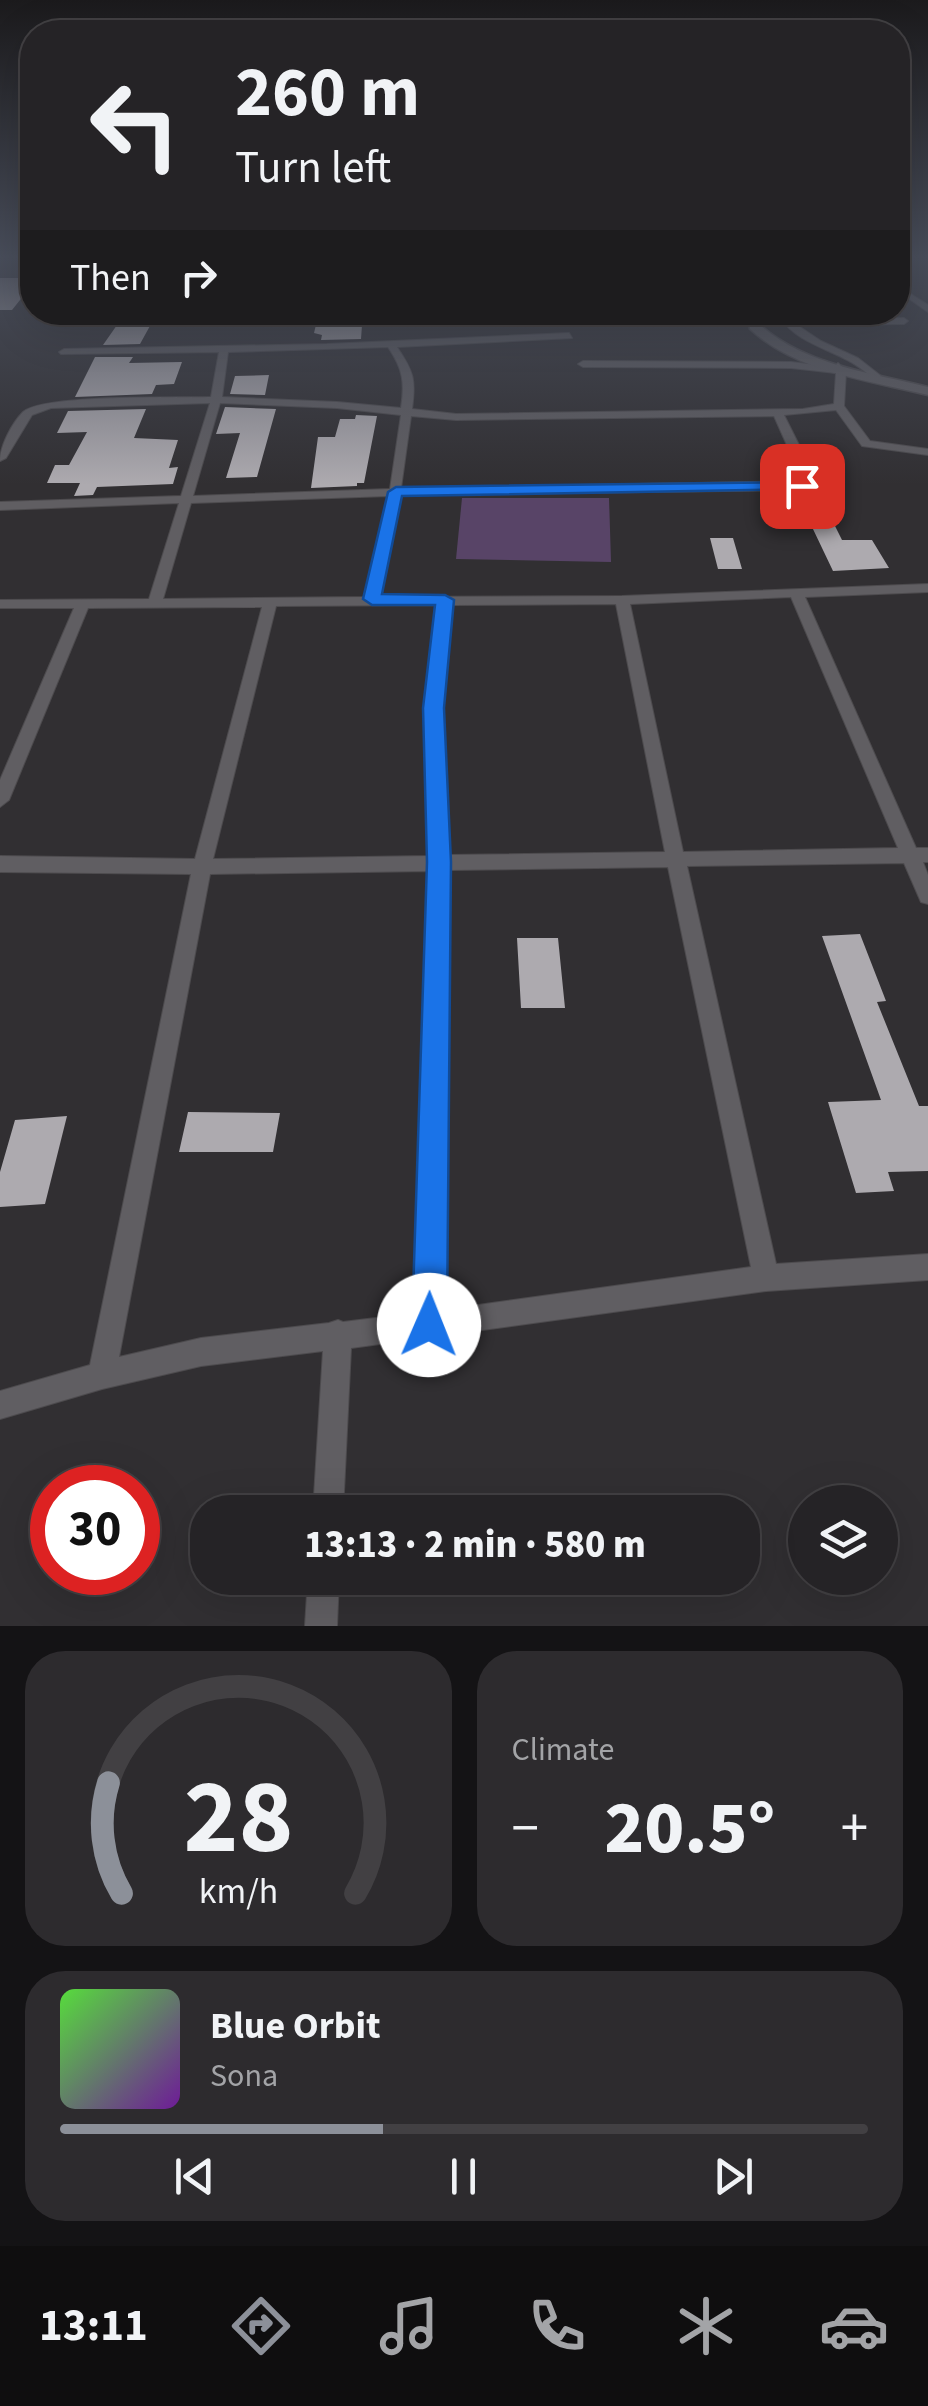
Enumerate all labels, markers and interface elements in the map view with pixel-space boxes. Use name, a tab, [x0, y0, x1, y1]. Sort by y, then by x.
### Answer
text: 260 m	[235, 43, 420, 143]
icon: left	[70, 60, 200, 190]
text: Turn left	[235, 136, 391, 200]
icon: right	[171, 250, 226, 305]
text: Then	[70, 251, 151, 305]
pin	[760, 444, 845, 529]
icon: arrive	[775, 459, 830, 514]
position arrow	[377, 1273, 481, 1377]
speed limit sign: 30	[30, 1465, 160, 1595]
map controls	[788, 1485, 898, 1595]
button: layers	[788, 1485, 898, 1595]
text: 13:13 · 2 min · 580 m	[304, 1518, 646, 1572]
text: Climate	[512, 1727, 614, 1773]
text: 28	[183, 1745, 293, 1893]
text: 20.5°	[604, 1775, 775, 1882]
text: −	[512, 1790, 539, 1868]
text: +	[841, 1790, 868, 1868]
text: km/h	[199, 1866, 278, 1917]
text: Blue Orbit	[210, 1999, 381, 2053]
text: Sona	[210, 2053, 278, 2099]
icon: previous	[167, 2149, 222, 2204]
icon: pause	[436, 2149, 491, 2204]
icon: next	[706, 2149, 761, 2204]
icon: directions	[226, 2291, 296, 2361]
icon: music	[374, 2291, 444, 2361]
icon: phone	[522, 2291, 592, 2361]
icon: climate	[671, 2291, 741, 2361]
icon: car	[819, 2291, 889, 2361]
text: 13:11	[39, 2294, 148, 2358]

